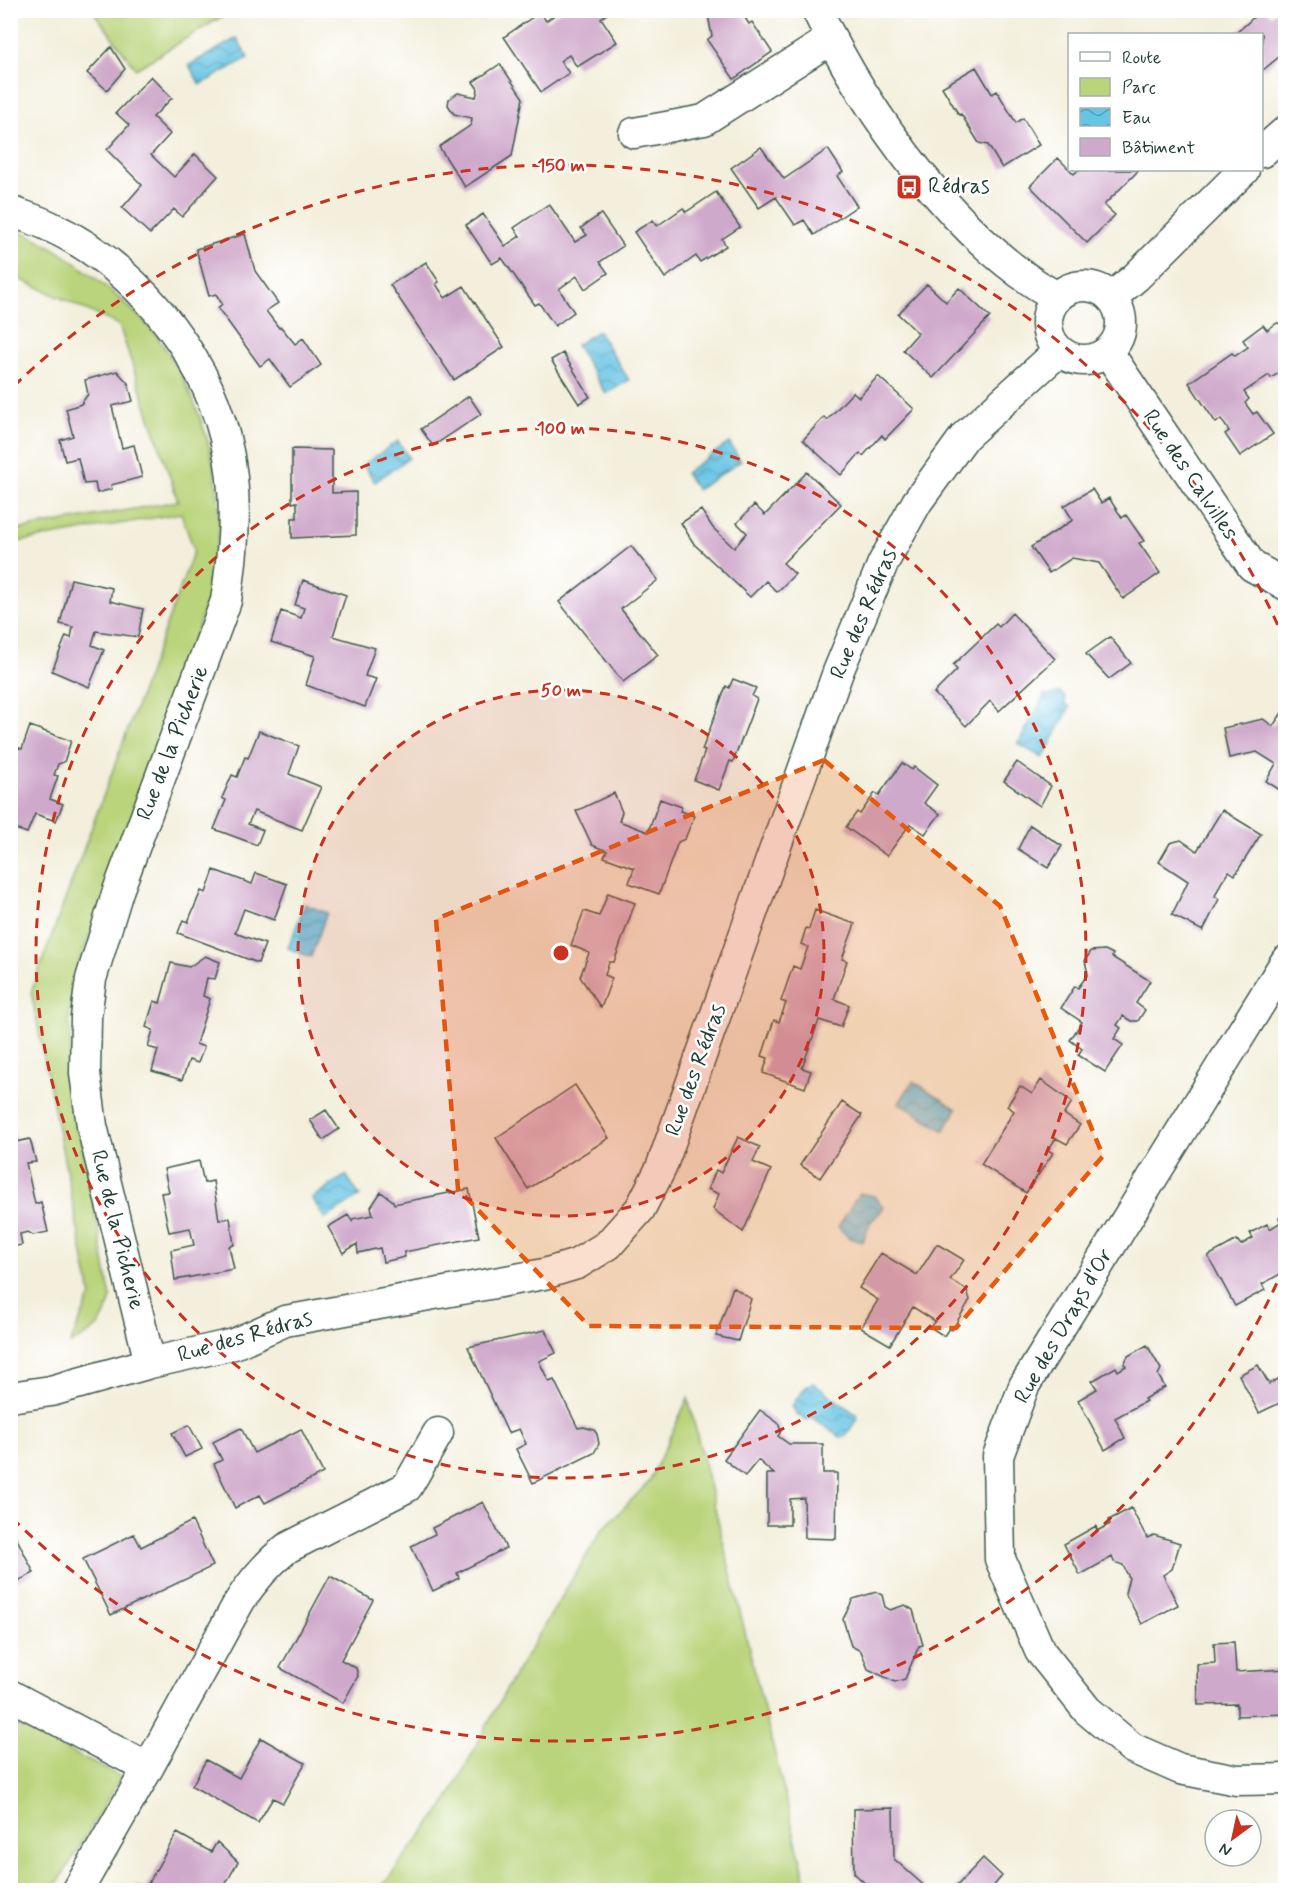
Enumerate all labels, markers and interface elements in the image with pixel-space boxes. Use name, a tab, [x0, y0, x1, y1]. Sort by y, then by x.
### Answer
legend	[1068, 33, 1263, 171]
text: Route	[1122, 46, 1161, 70]
text: Parc	[1122, 76, 1156, 100]
text: Eau	[1122, 106, 1151, 130]
text: Bâtiment	[1122, 136, 1195, 160]
text: 150 m	[537, 154, 585, 178]
bus stop icon: Rédras	[894, 172, 924, 202]
place label: Rédras	[928, 173, 990, 201]
street label: Rue des Calvilles	[1136, 404, 1244, 546]
text: 100 m	[537, 417, 585, 441]
street label: Rue des Rédras	[824, 544, 904, 683]
street label: Rue de la Picherie	[131, 662, 215, 824]
text: 50 m	[541, 679, 581, 703]
centre of rings	[551, 943, 571, 963]
street label: Rue des Rédras	[659, 1000, 733, 1140]
street label: Rue de la Picherie	[84, 1147, 150, 1313]
street label: Rue des Draps d'Or	[1008, 1243, 1120, 1409]
street label: Rue des Rédras	[174, 1304, 316, 1370]
north arrow	[1203, 1808, 1263, 1868]
text: N	[1215, 1838, 1236, 1861]

